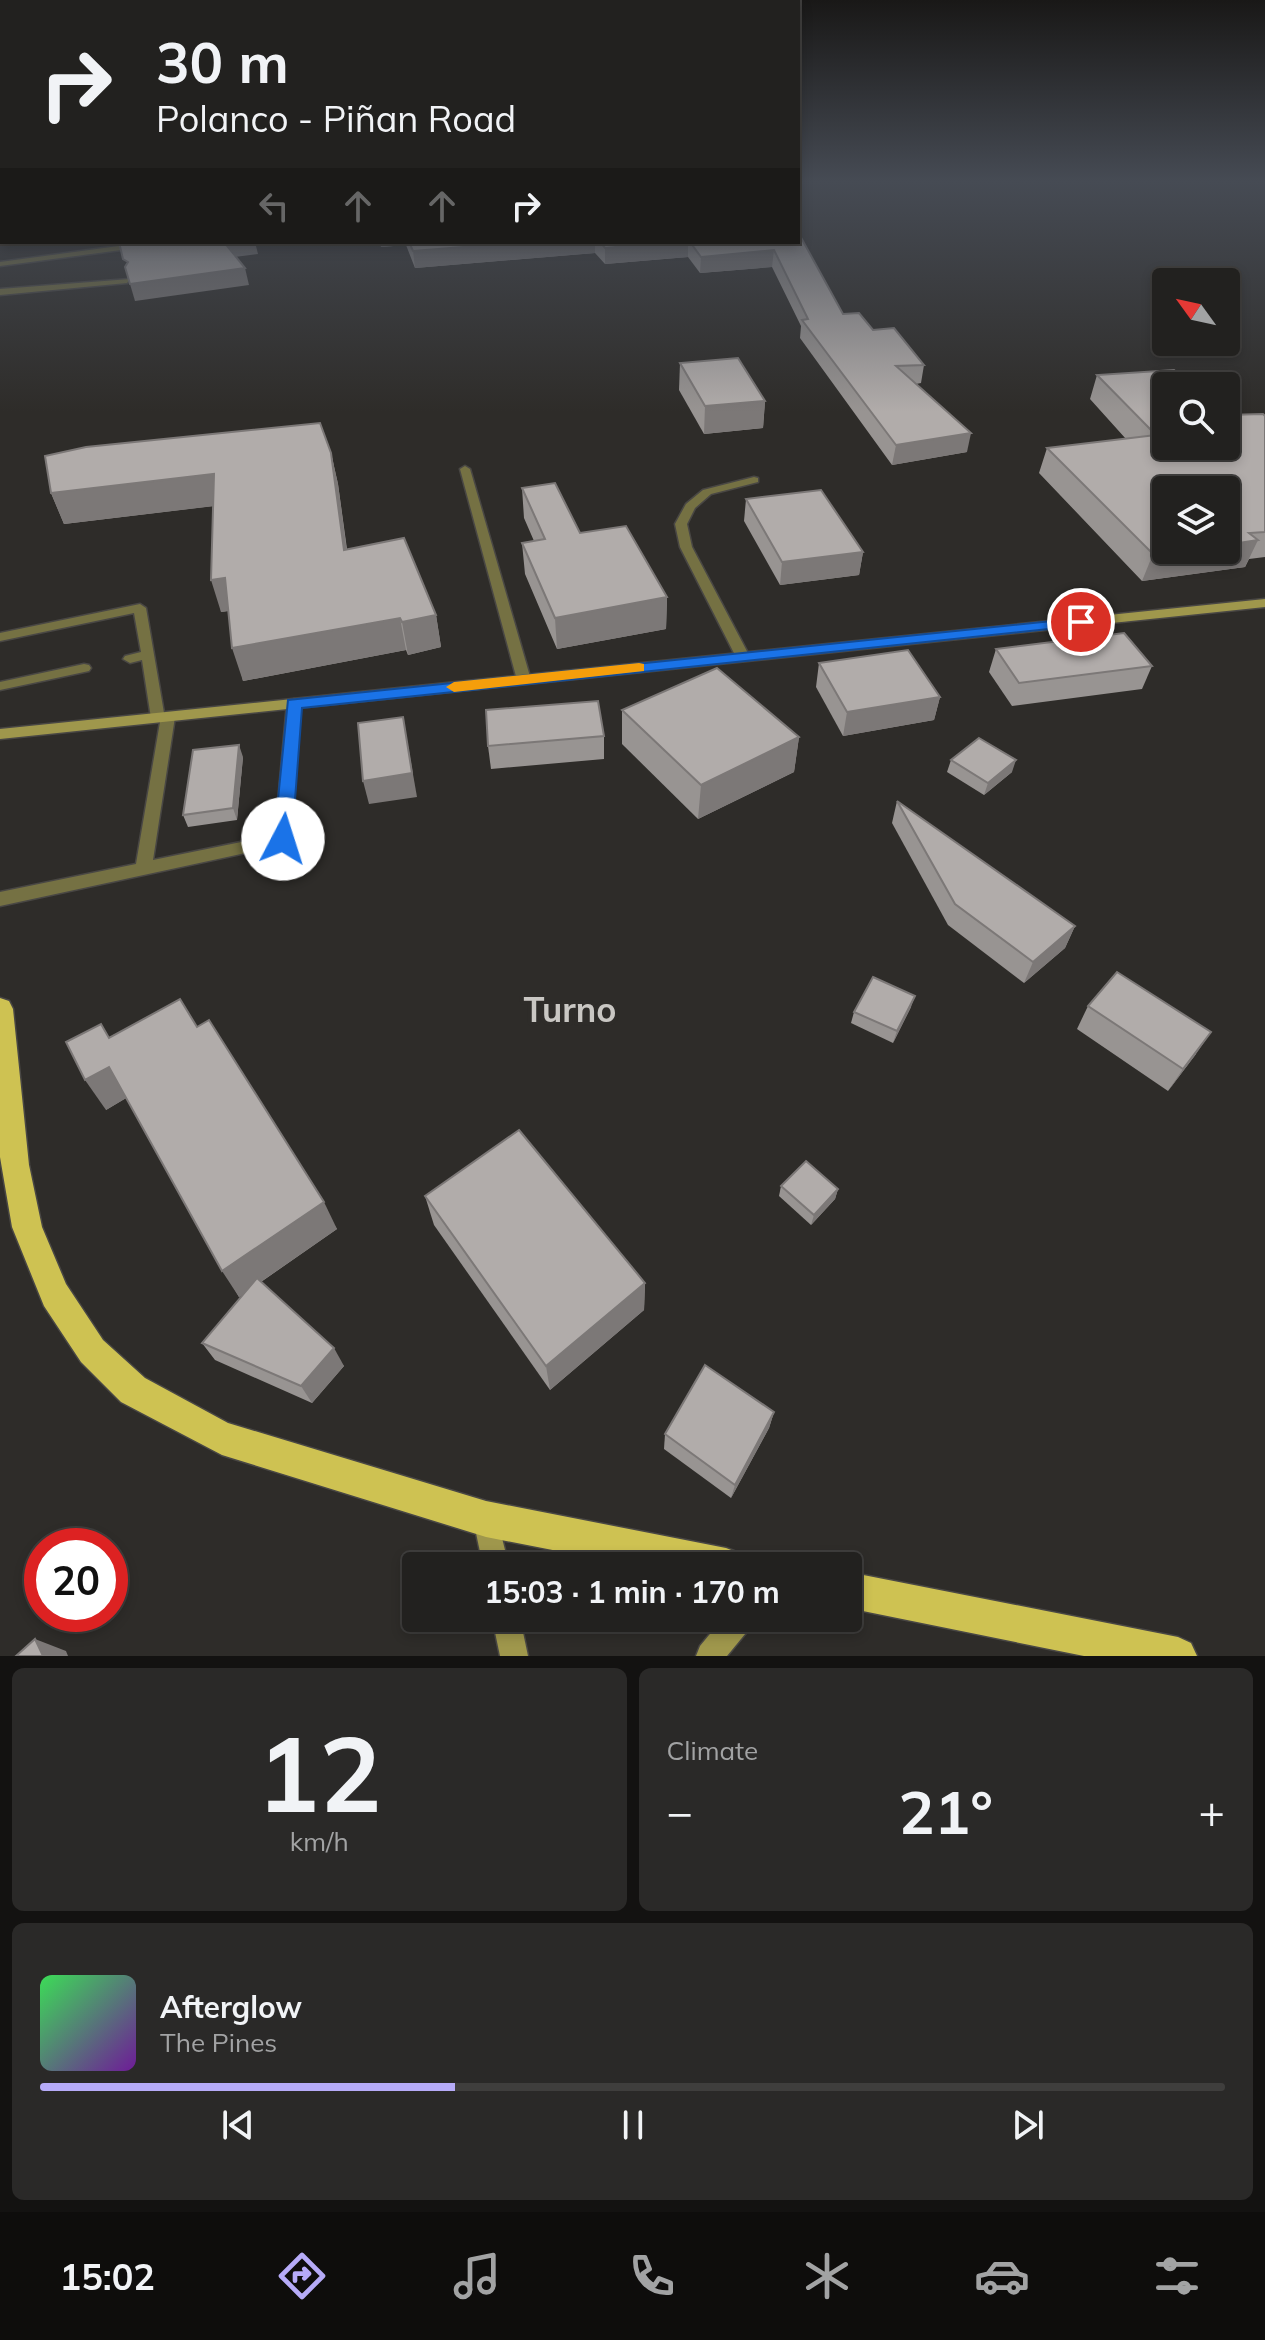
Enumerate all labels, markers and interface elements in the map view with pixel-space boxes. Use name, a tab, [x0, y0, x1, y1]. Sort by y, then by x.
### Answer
text: 30 m	[156, 27, 289, 97]
icon: right	[24, 32, 128, 136]
text: Polanco - Piñan Road	[156, 96, 516, 141]
icon: left	[252, 184, 296, 228]
icon: ahead	[336, 184, 380, 228]
icon: ahead	[420, 184, 464, 228]
icon: right	[504, 184, 548, 228]
north arrow	[1152, 268, 1240, 356]
map controls	[1152, 268, 1240, 564]
button: search	[1152, 372, 1240, 460]
button: layers	[1152, 476, 1240, 564]
pin	[1047, 588, 1115, 656]
icon: arrive	[1059, 600, 1103, 644]
position arrow	[241, 797, 325, 881]
district label: Turno	[524, 988, 616, 1031]
speed limit sign: 20	[24, 1528, 128, 1632]
text: 15:03 · 1 min · 170 m	[484, 1573, 780, 1611]
text: 12	[257, 1707, 382, 1838]
text: Climate	[667, 1734, 758, 1767]
text: 21°	[898, 1774, 993, 1849]
text: −	[667, 1784, 693, 1839]
text: +	[1199, 1784, 1225, 1839]
text: km/h	[290, 1825, 349, 1858]
text: Afterglow	[160, 1988, 302, 2026]
text: The Pines	[160, 2026, 277, 2059]
icon: previous	[216, 2103, 260, 2147]
icon: pause	[611, 2103, 655, 2147]
icon: next	[1006, 2103, 1050, 2147]
icon: directions	[274, 2248, 330, 2304]
icon: music	[449, 2248, 505, 2304]
icon: phone	[624, 2248, 680, 2304]
icon: climate	[799, 2248, 855, 2304]
icon: car	[974, 2248, 1030, 2304]
icon: filters	[1149, 2248, 1205, 2304]
text: 15:02	[60, 2254, 155, 2299]

